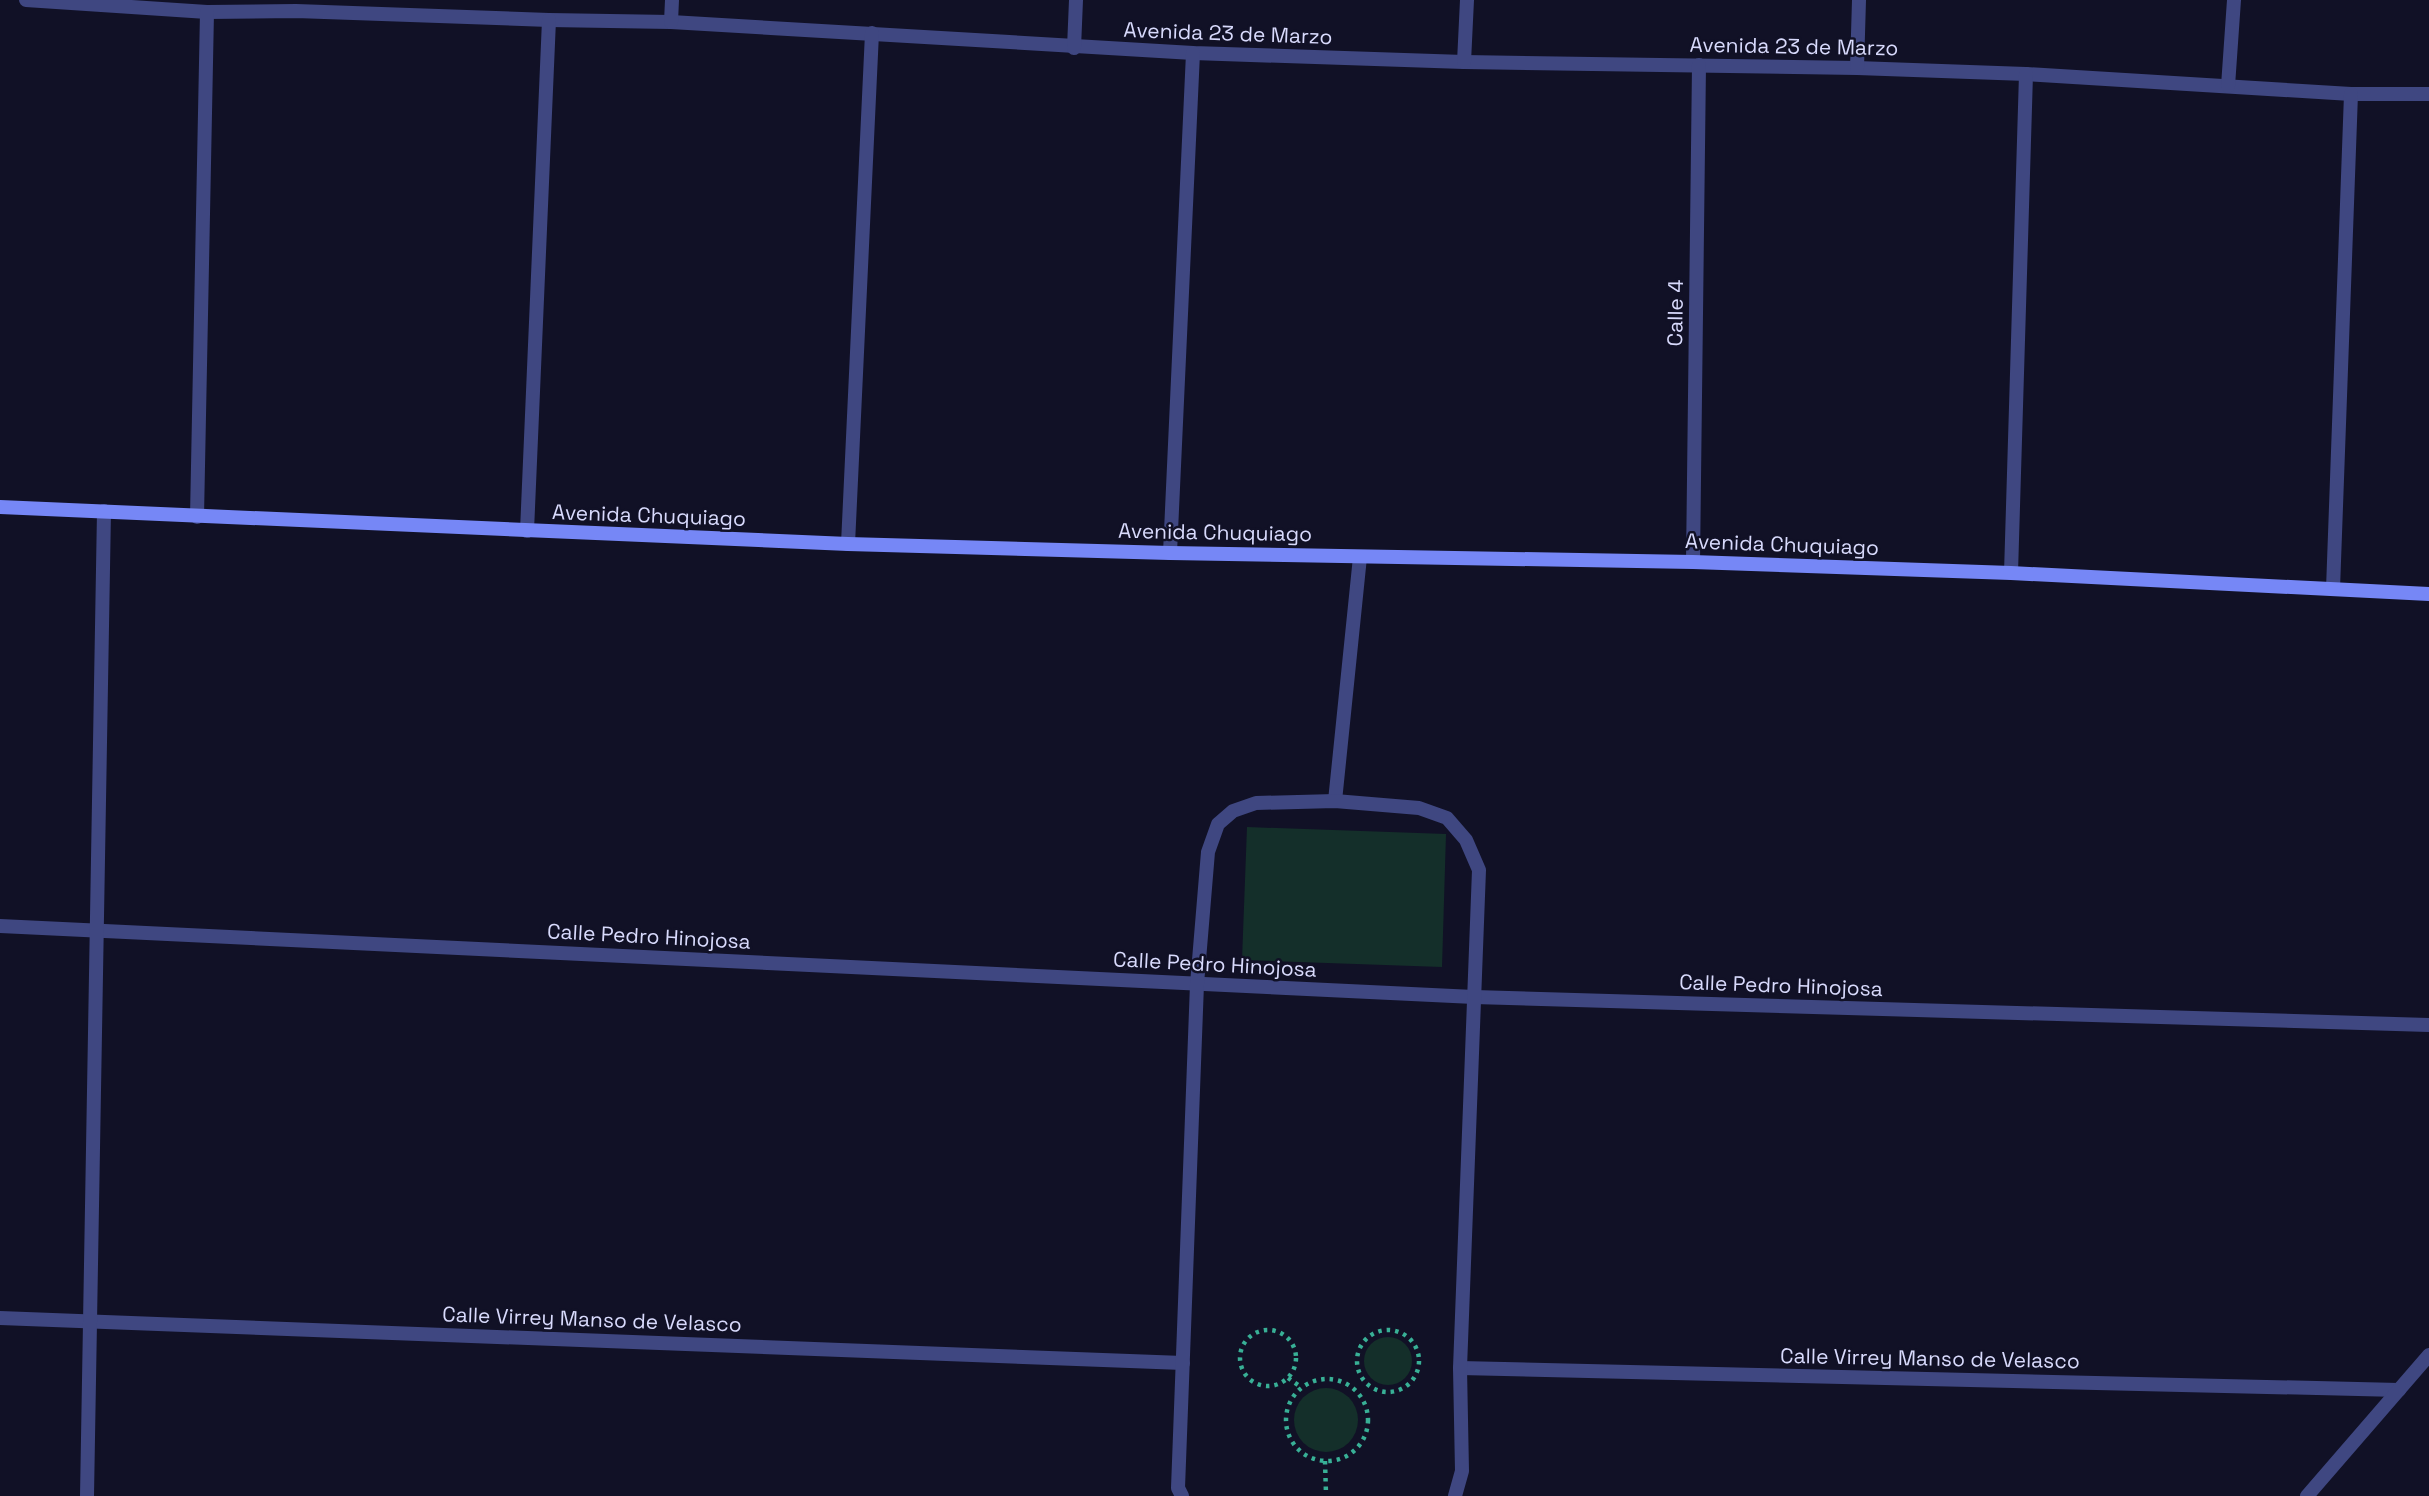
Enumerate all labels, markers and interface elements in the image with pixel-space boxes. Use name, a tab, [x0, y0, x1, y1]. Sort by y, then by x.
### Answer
street label: Avenida 23 de Marzo	[1123, 16, 1333, 50]
street label: Avenida 23 de Marzo	[1689, 31, 1899, 61]
street label: Calle 4	[1661, 279, 1689, 347]
street label: Avenida Chuquiago	[552, 498, 746, 532]
street label: Avenida Chuquiago	[1118, 517, 1312, 547]
street label: Avenida Chuquiago	[1685, 527, 1879, 561]
street label: Calle Pedro Hinojosa	[547, 917, 751, 955]
street label: Calle Pedro Hinojosa	[1113, 945, 1317, 983]
street label: Calle Pedro Hinojosa	[1679, 968, 1883, 1002]
street label: Calle Virrey Manso de Velasco	[442, 1300, 742, 1338]
street label: Calle Virrey Manso de Velasco	[1780, 1342, 2080, 1374]

